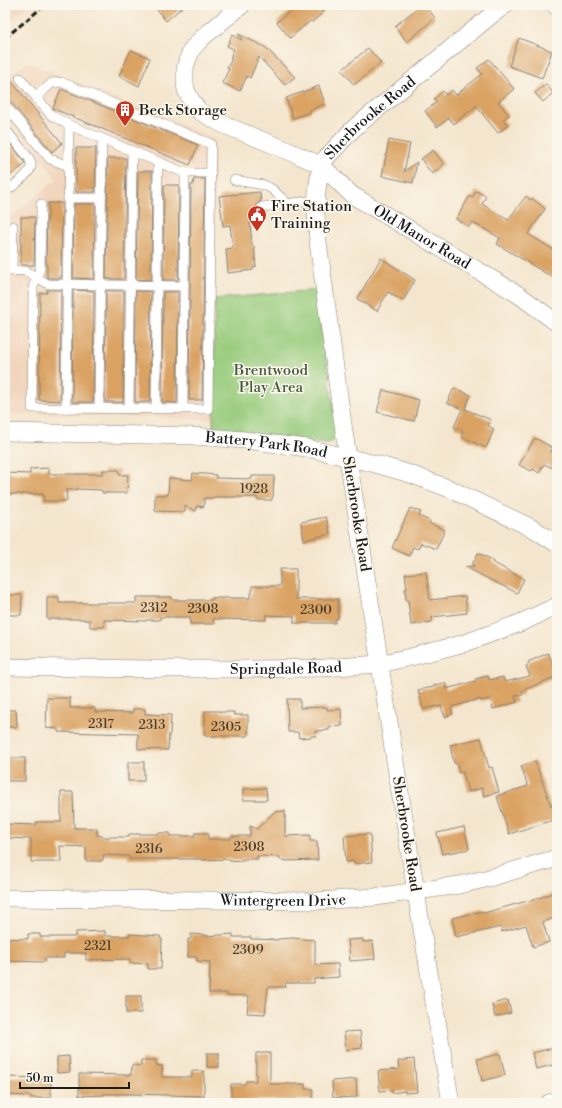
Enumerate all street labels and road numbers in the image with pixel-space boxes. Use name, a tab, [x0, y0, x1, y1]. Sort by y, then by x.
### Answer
street label: Sherbrooke Road	[320, 72, 420, 164]
street label: Old Manor Road	[369, 201, 474, 274]
street label: Battery Park Road	[204, 428, 330, 463]
street label: Sherbrooke Road	[338, 455, 375, 573]
street label: Springdale Road	[230, 658, 343, 679]
street label: Sherbrooke Road	[388, 775, 425, 893]
street label: Wintergreen Drive	[219, 890, 347, 911]

